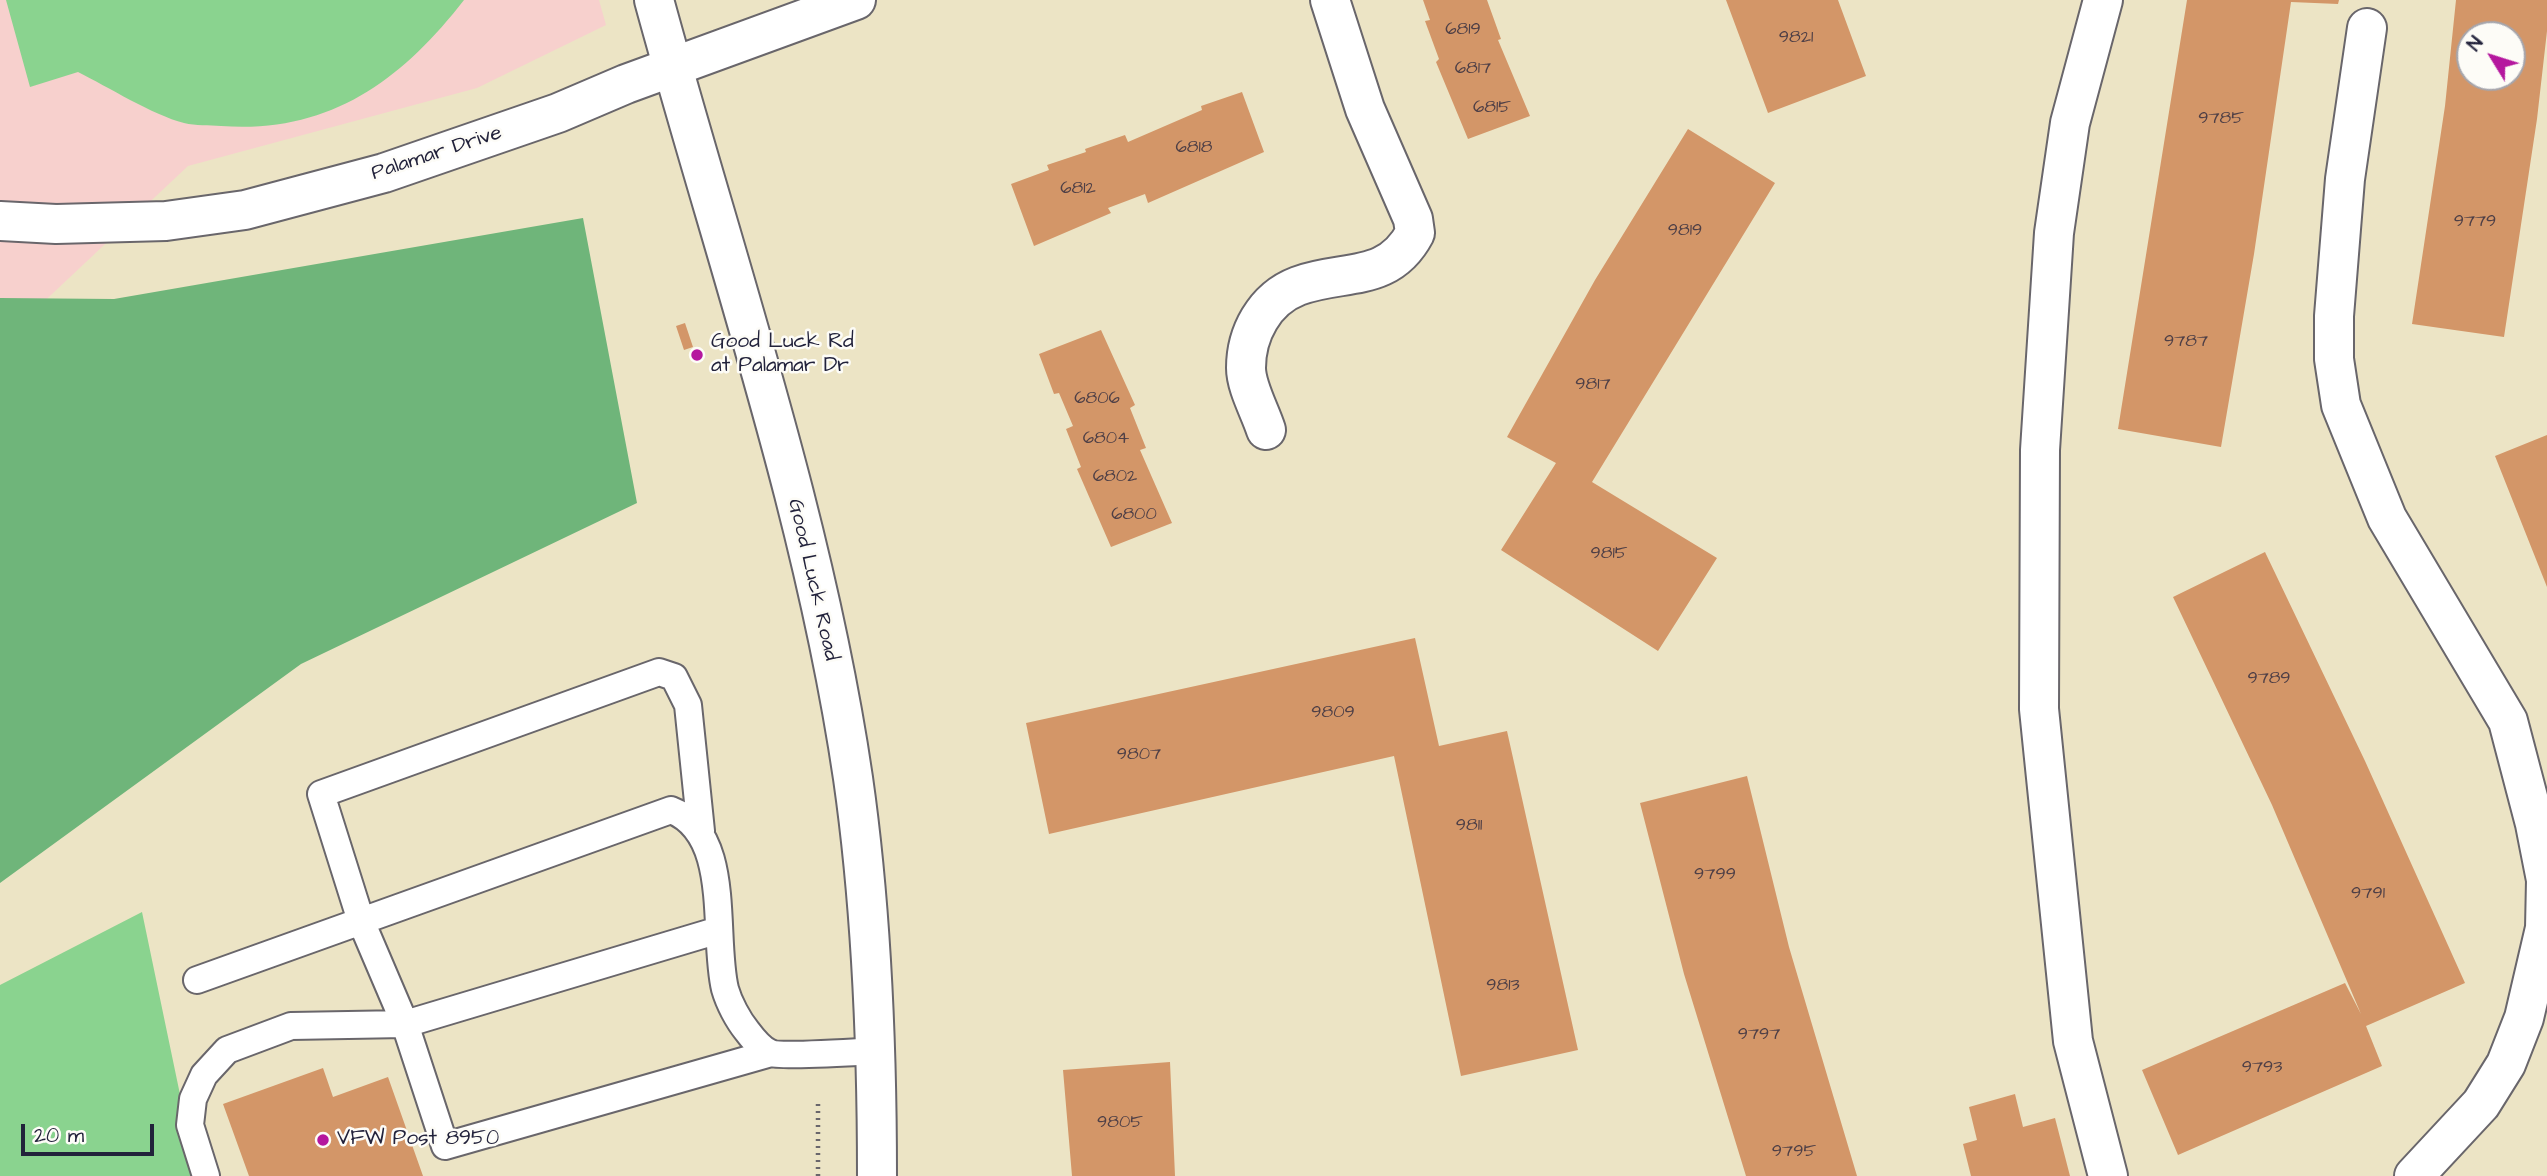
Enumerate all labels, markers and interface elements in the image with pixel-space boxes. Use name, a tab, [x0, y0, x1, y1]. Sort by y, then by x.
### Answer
house number: 6819	[1445, 19, 1481, 41]
north arrow	[2456, 21, 2526, 91]
house number: 9821	[1779, 27, 1813, 49]
text: N	[2461, 31, 2490, 57]
house number: 6817	[1455, 58, 1491, 80]
house number: 6815	[1473, 97, 1511, 119]
house number: 9785	[2198, 108, 2244, 130]
street label: Palamar Drive	[369, 121, 505, 187]
house number: 6818	[1176, 137, 1212, 159]
house number: 6812	[1060, 178, 1096, 200]
house number: 9779	[2454, 211, 2496, 233]
house number: 9819	[1668, 220, 1702, 242]
place label: Good Luck Rd at Palamar Dr	[711, 330, 854, 380]
house number: 9787	[2164, 331, 2208, 353]
marker: Good Luck Rd at Palamar Dr	[689, 347, 705, 363]
house number: 9817	[1575, 374, 1611, 396]
house number: 6806	[1074, 388, 1120, 410]
house number: 6804	[1083, 428, 1129, 450]
house number: 6802	[1093, 466, 1137, 488]
street label: Good Luck Road	[781, 497, 843, 663]
house number: 6800	[1111, 504, 1157, 526]
house number: 9815	[1591, 543, 1627, 565]
house number: 9789	[2247, 668, 2291, 690]
house number: 9809	[1311, 702, 1355, 724]
house number: 9807	[1117, 744, 1161, 766]
house number: 9811	[1456, 815, 1482, 837]
house number: 9799	[1694, 864, 1736, 886]
house number: 9791	[2351, 883, 2385, 905]
house number: 9813	[1486, 975, 1520, 997]
house number: 9797	[1738, 1024, 1780, 1046]
house number: 9793	[2242, 1057, 2282, 1079]
scale bar	[24, 1110, 158, 1154]
house number: 9805	[1097, 1112, 1143, 1134]
text: 20 m	[34, 1121, 84, 1150]
place label: VFW Post 8950	[337, 1127, 499, 1153]
marker: VFW Post 8950	[315, 1132, 331, 1148]
house number: 9795	[1772, 1141, 1816, 1163]

